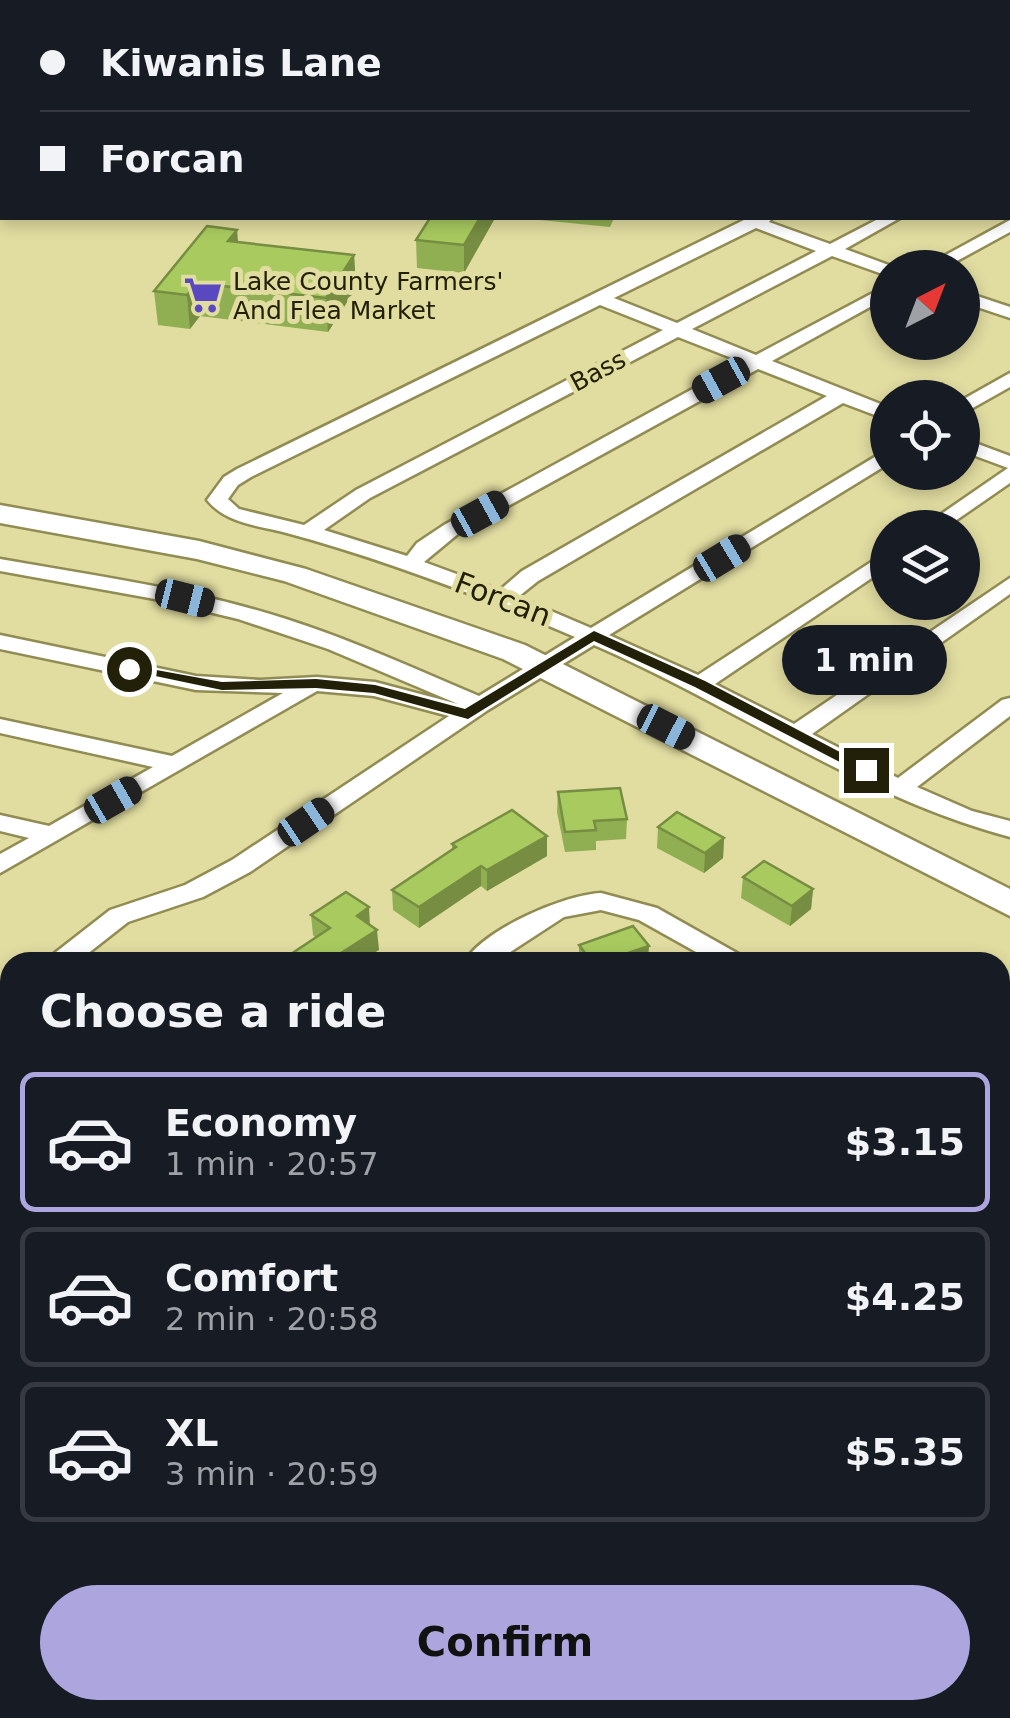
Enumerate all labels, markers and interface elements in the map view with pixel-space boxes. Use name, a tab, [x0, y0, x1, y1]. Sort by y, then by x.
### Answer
text: Kiwanis Lane	[100, 41, 382, 85]
text: Forcan	[100, 137, 245, 181]
north arrow	[870, 250, 980, 360]
map controls	[870, 250, 980, 620]
place label: Lake County Farmers' And Flea Market	[233, 267, 503, 325]
supermarket icon: Lake County Farmers' And Flea Market	[182, 274, 224, 316]
street label: Bass	[565, 344, 631, 398]
car	[687, 352, 755, 408]
button: locate	[870, 380, 980, 490]
car	[446, 486, 514, 542]
button: layers	[870, 510, 980, 620]
car	[689, 530, 755, 586]
street label: Forcan	[450, 565, 556, 633]
car	[152, 576, 218, 620]
callout: 1 min	[784, 625, 948, 695]
text: 1 min	[814, 641, 915, 679]
route start	[107, 647, 152, 692]
car	[632, 700, 700, 754]
route end	[844, 748, 889, 793]
car	[80, 772, 146, 828]
car	[273, 793, 339, 851]
text: Choose a ride	[40, 985, 386, 1038]
icon: car	[45, 1097, 135, 1187]
text: Economy	[165, 1101, 357, 1145]
text: $3.15	[845, 1120, 965, 1164]
text: 1 min · 20:57	[165, 1145, 379, 1183]
icon: car	[45, 1252, 135, 1342]
text: Comfort	[165, 1256, 338, 1300]
text: $4.25	[845, 1275, 965, 1319]
text: 2 min · 20:58	[165, 1300, 379, 1338]
icon: car	[45, 1407, 135, 1497]
text: XL	[165, 1411, 219, 1455]
text: $5.35	[845, 1430, 965, 1474]
text: 3 min · 20:59	[165, 1455, 379, 1493]
button: Confirm	[40, 1585, 970, 1700]

